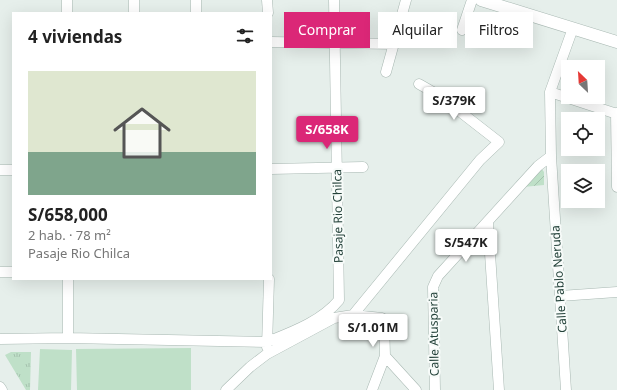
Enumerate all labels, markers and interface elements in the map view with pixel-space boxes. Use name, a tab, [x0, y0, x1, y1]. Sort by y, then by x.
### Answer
chip: Comprar	[284, 12, 370, 48]
chip: Alquilar	[378, 12, 457, 48]
chip: Filtros	[465, 12, 533, 48]
text: 4 viviendas	[28, 25, 122, 48]
icon: filters	[234, 25, 256, 47]
north arrow	[561, 60, 605, 104]
map controls	[561, 60, 605, 208]
pin: S/379K	[421, 87, 487, 121]
text: S/379K	[432, 91, 476, 109]
icon: home	[106, 97, 178, 169]
button: locate	[561, 112, 605, 156]
pin: S/658K	[294, 116, 360, 150]
text: S/658K	[305, 120, 349, 138]
button: layers	[561, 164, 605, 208]
street label: Pasaje Rio Chilca	[328, 169, 347, 263]
text: S/658,000	[28, 203, 108, 226]
street label: Calle Pablo Neruda	[546, 225, 571, 333]
text: 2 hab. · 78 m²	[28, 226, 111, 244]
pin: S/547K	[433, 229, 499, 263]
text: S/547K	[444, 233, 488, 251]
text: Pasaje Rio Chilca	[28, 244, 130, 262]
street label: Calle Atusparia	[424, 292, 443, 376]
pin: S/1.01M	[336, 314, 410, 348]
text: S/1.01M	[348, 318, 398, 336]

